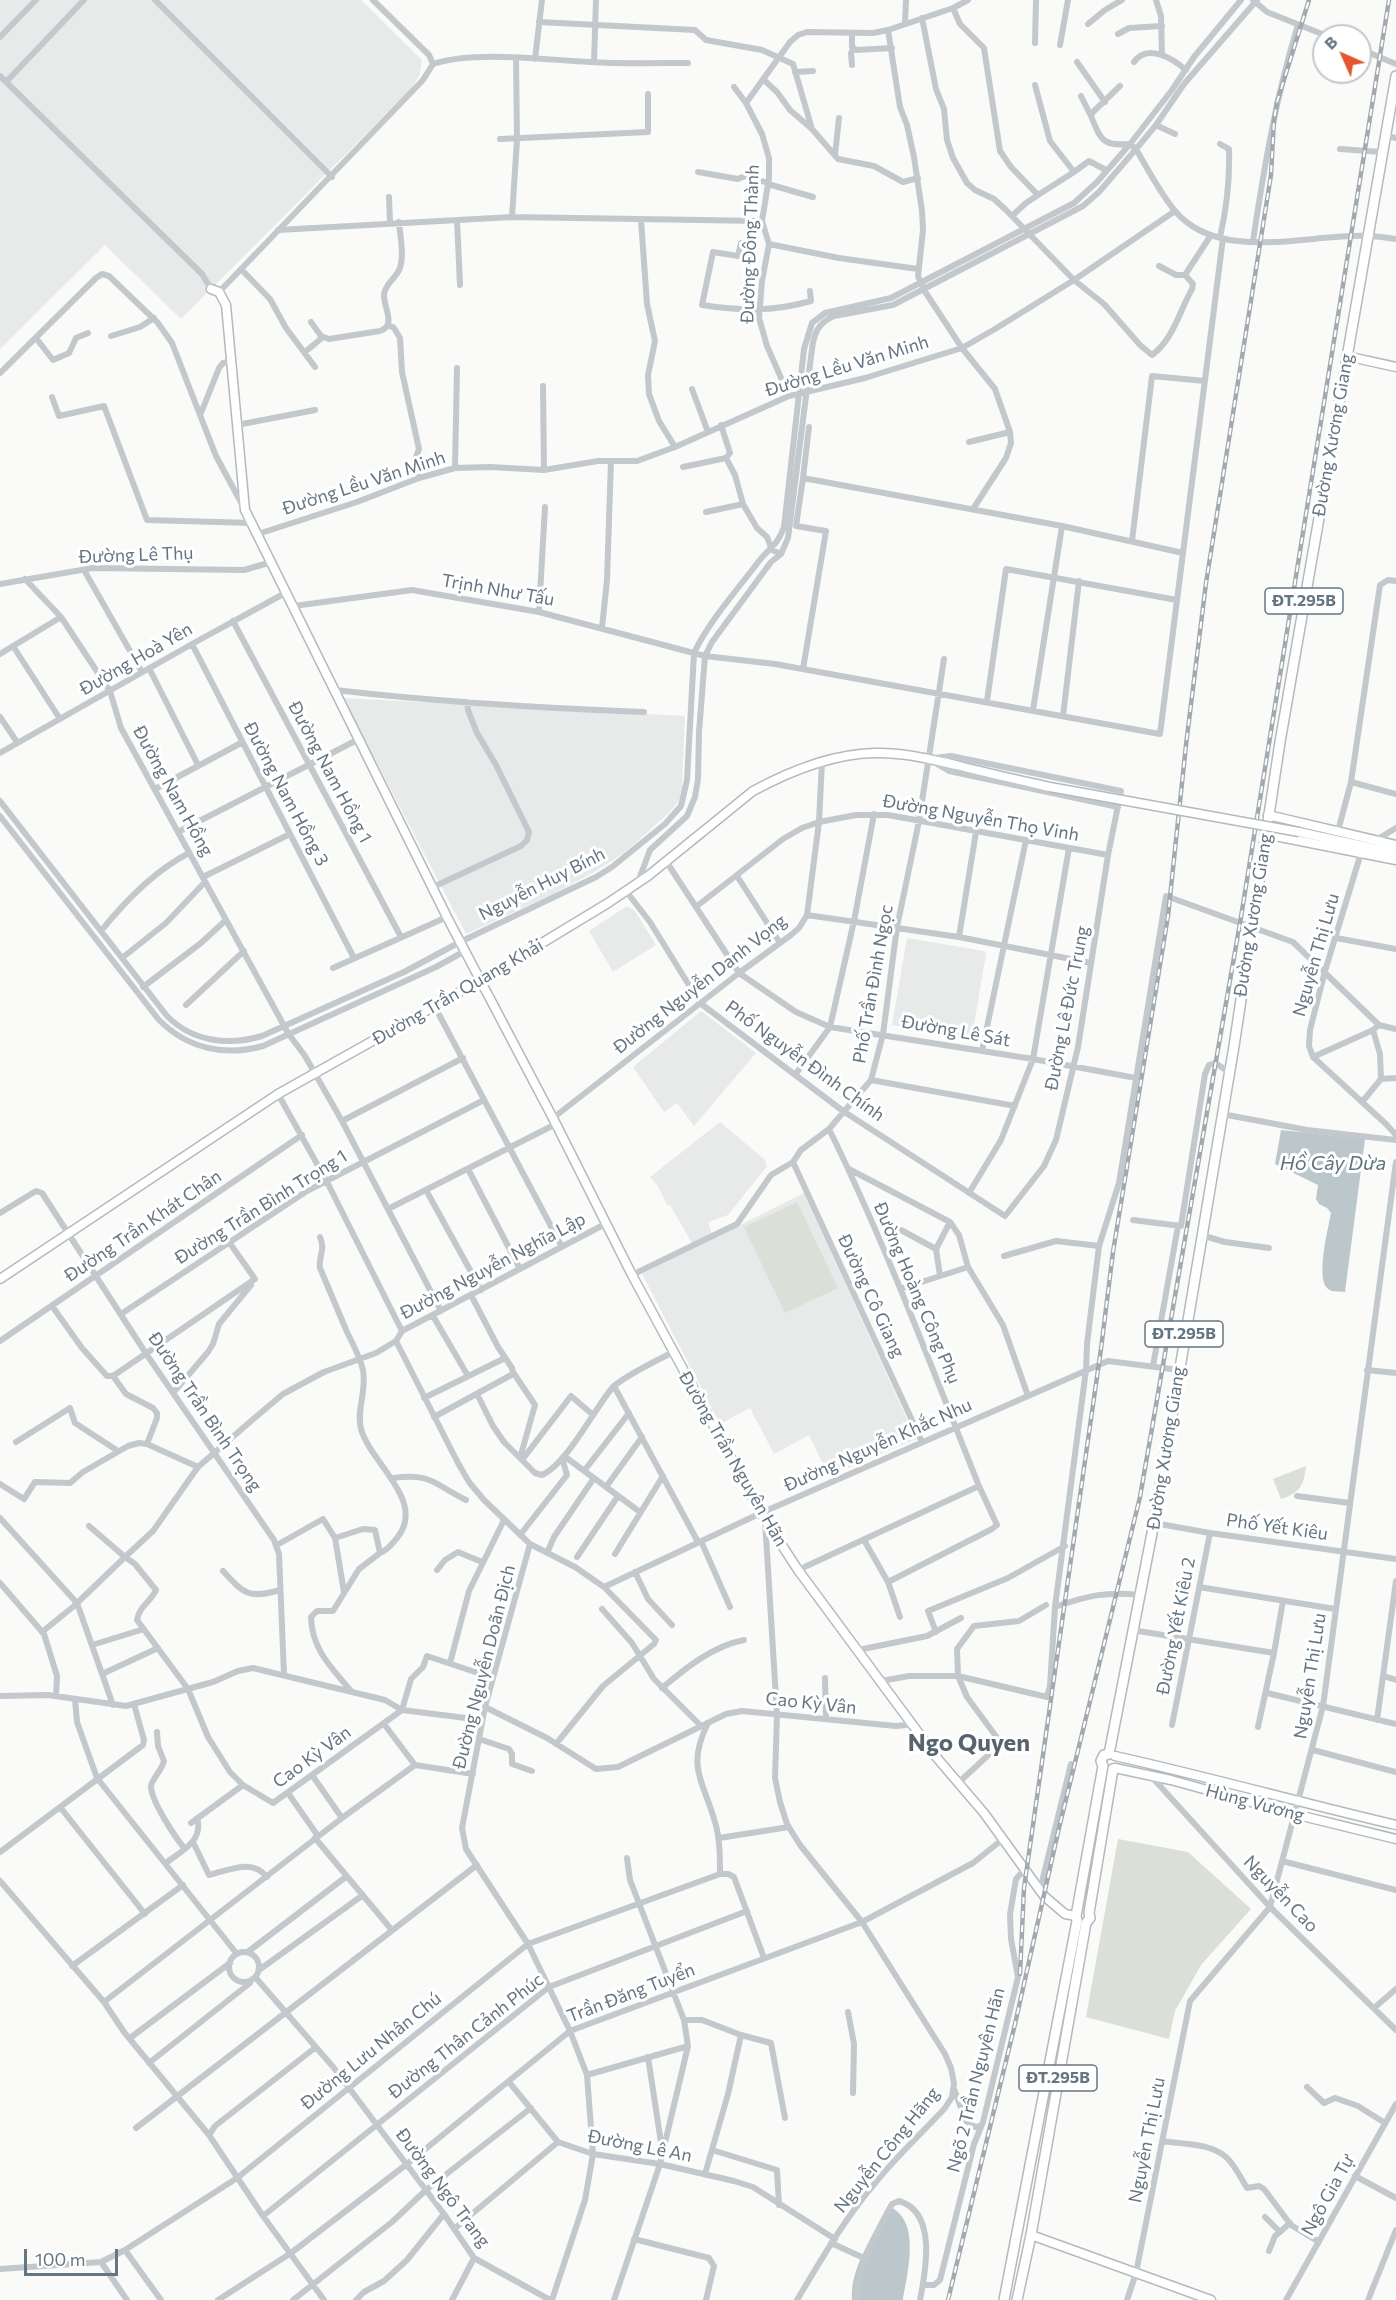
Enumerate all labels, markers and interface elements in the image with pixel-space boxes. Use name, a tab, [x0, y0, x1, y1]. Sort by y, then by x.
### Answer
north arrow	[1312, 24, 1372, 84]
text: B	[1320, 32, 1341, 53]
street label: Đường Đông Thành	[736, 164, 764, 324]
street label: Đường Lều Văn Minh	[763, 331, 931, 401]
street label: Đường Xương Giang	[1308, 352, 1358, 518]
street label: Đường Lều Văn Minh	[280, 446, 448, 520]
street label: Đường Lê Thụ	[78, 542, 194, 568]
street label: Trịnh Như Tấu	[440, 569, 556, 611]
road number: ĐT.295B	[1265, 588, 1343, 614]
street label: Đường Hoà Yên	[76, 618, 196, 700]
street label: Đường Nam Hồng 1	[284, 698, 376, 846]
street label: Đường Nam Hồng 3	[239, 718, 333, 870]
street label: Đường Nam Hồng	[128, 722, 218, 860]
street label: Đường Nguyễn Thọ Vinh	[881, 790, 1081, 846]
street label: Đường Xương Giang	[1229, 832, 1277, 998]
street label: Nguyễn Huy Bính	[475, 843, 609, 925]
street label: Nguyễn Thị Lưu	[1288, 891, 1344, 1019]
street label: Phố Trần Đình Ngọc	[848, 903, 898, 1065]
street label: Đường Nguyễn Danh Vọng	[609, 910, 791, 1058]
street label: Đường Lê Đức Trung	[1040, 924, 1094, 1092]
street label: Đường Trần Quang Khải	[369, 934, 547, 1050]
street label: Phố Nguyễn Đình Chính	[721, 996, 889, 1126]
street label: Đường Lê Sát	[900, 1011, 1012, 1051]
street label: Đường Trần Bình Trọng 1	[171, 1145, 351, 1269]
water label: Hồ Cây Dừa	[1280, 1151, 1386, 1175]
street label: Đường Trần Khát Chân	[60, 1165, 226, 1287]
street label: Đường Hoàng Công Phụ	[869, 1199, 965, 1387]
street label: Đường Nguyễn Nghĩa Lập	[397, 1208, 589, 1324]
street label: Đường Cô Giang	[833, 1231, 909, 1361]
road number: ĐT.295B	[1145, 1321, 1223, 1347]
street label: Đường Trần Bình Trọng	[144, 1328, 266, 1496]
street label: Đường Xương Giang	[1142, 1365, 1190, 1531]
street label: Đường Trần Nguyên Hãn	[674, 1368, 792, 1550]
street label: Đường Nguyễn Khắc Nhu	[781, 1394, 975, 1496]
street label: Phố Yết Kiêu	[1225, 1509, 1329, 1545]
street label: Đường Yết Kiêu 2	[1152, 1555, 1200, 1697]
street label: Đường Nguyễn Doãn Địch	[448, 1563, 520, 1771]
street label: Nguyễn Thị Lưu	[1289, 1611, 1331, 1741]
street label: Cao Kỳ Vân	[765, 1687, 857, 1719]
street label: Cao Kỳ Vân	[269, 1721, 355, 1793]
district label: Ngo Quyen	[908, 1729, 1030, 1757]
street label: Hùng Vương	[1203, 1779, 1307, 1827]
street label: Nguyễn Cao	[1239, 1851, 1323, 1937]
street label: Trần Đăng Tuyển	[564, 1959, 698, 2027]
street label: Đường Thân Cảnh Phúc	[384, 1969, 548, 2103]
street label: Ngõ 2 Trần Nguyên Hãn	[943, 1985, 1009, 2175]
street label: Đường Lưu Nhân Chú	[296, 1988, 446, 2114]
road number: ĐT.295B	[1019, 2065, 1097, 2091]
street label: Nguyễn Thị Lưu	[1124, 2075, 1170, 2205]
street label: Nguyễn Công Hãng	[830, 2083, 944, 2217]
street label: Đường Ngô Trang	[391, 2124, 495, 2252]
street label: Đường Lê An	[586, 2125, 694, 2167]
street label: Ngô Gia Tự	[1297, 2151, 1359, 2239]
scale bar	[27, 2237, 122, 2275]
text: 100 m	[35, 2248, 85, 2270]

